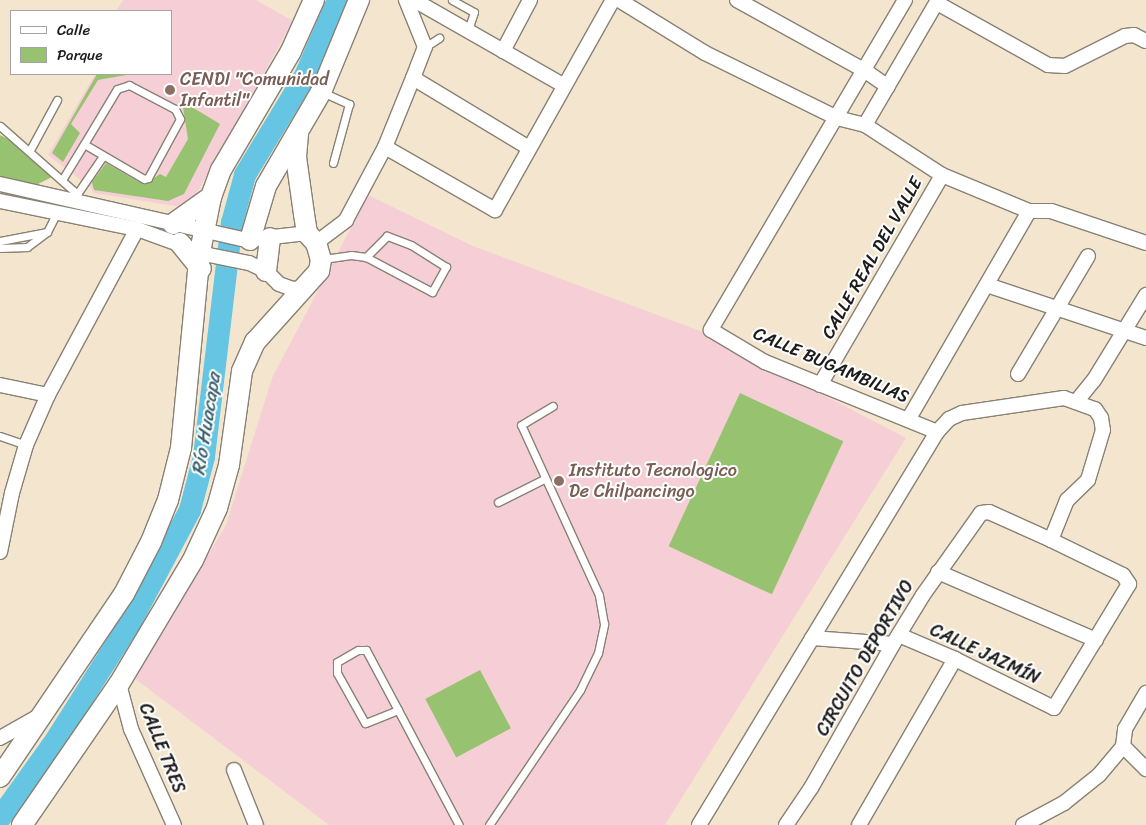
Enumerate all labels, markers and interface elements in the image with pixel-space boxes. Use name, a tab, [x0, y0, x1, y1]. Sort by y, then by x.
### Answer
legend	[10, 10, 172, 75]
text: Calle	[57, 17, 90, 43]
text: Parque	[57, 42, 102, 68]
place label: CENDI "Comunidad Infantil"	[180, 69, 329, 112]
marker: CENDI "Comunidad Infantil"	[164, 84, 176, 96]
street label: CALLE REAL DEL VALLE	[818, 175, 926, 341]
street label: CALLE BUGAMBILIAS	[749, 322, 913, 408]
water label: Río Huacapa	[187, 371, 225, 477]
place label: Instituto Tecnologico De Chilpancingo	[569, 460, 737, 502]
marker: Instituto Tecnologico De Chilpancingo	[553, 475, 565, 487]
street label: CIRCUITO DEPORTIVO	[812, 577, 918, 739]
street label: CALLE JAZMÍN	[926, 619, 1044, 689]
street label: CALLE TRES	[134, 700, 190, 796]

